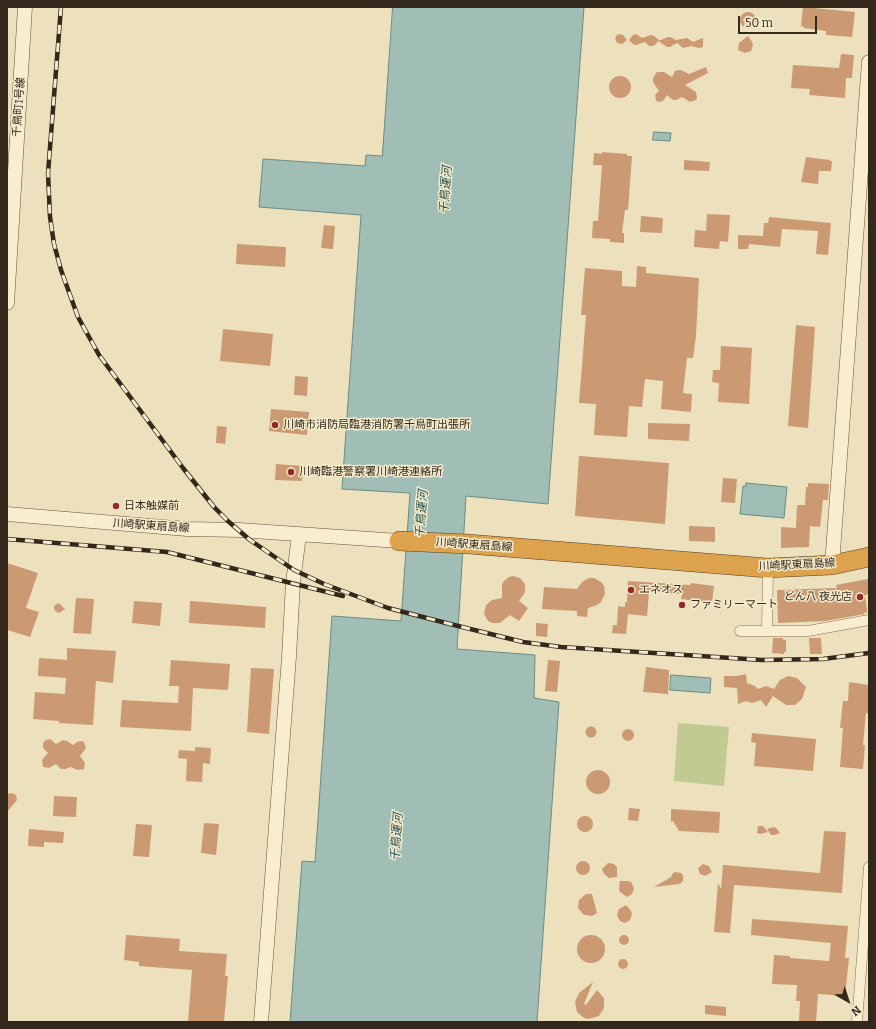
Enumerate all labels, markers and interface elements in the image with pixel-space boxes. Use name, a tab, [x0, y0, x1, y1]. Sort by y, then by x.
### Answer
scale bar	[740, 8, 819, 34]
text: 50 m	[745, 16, 773, 30]
street label: 千鳥町1号線	[10, 77, 28, 137]
water label: 千鳥運河	[437, 166, 455, 214]
place label: 川崎市消防局臨港消防署千鳥町出張所	[283, 418, 470, 432]
marker: 川崎市消防局臨港消防署千鳥町出張所	[270, 420, 280, 430]
place label: 川崎臨港警察署川崎港連絡所	[299, 465, 442, 479]
marker: 川崎臨港警察署川崎港連絡所	[286, 467, 296, 477]
water label: 千鳥運河	[413, 490, 431, 538]
place label: 日本触媒前	[124, 499, 179, 513]
marker: 日本触媒前	[111, 501, 121, 511]
street label: 川崎駅東扇島線	[112, 517, 190, 535]
street label: 川崎駅東扇島線	[435, 536, 513, 554]
street label: 川崎駅東扇島線	[758, 556, 836, 574]
place label: エネオス	[639, 583, 683, 597]
marker: エネオス	[626, 585, 636, 595]
place label: どん八 夜光店	[784, 590, 852, 604]
marker: どん八 夜光店	[855, 592, 865, 602]
place label: ファミリーマート	[690, 598, 778, 612]
marker: ファミリーマート	[677, 600, 687, 610]
water label: 千鳥運河	[388, 813, 406, 861]
north arrow	[828, 981, 868, 1021]
text: N	[848, 1003, 863, 1018]

